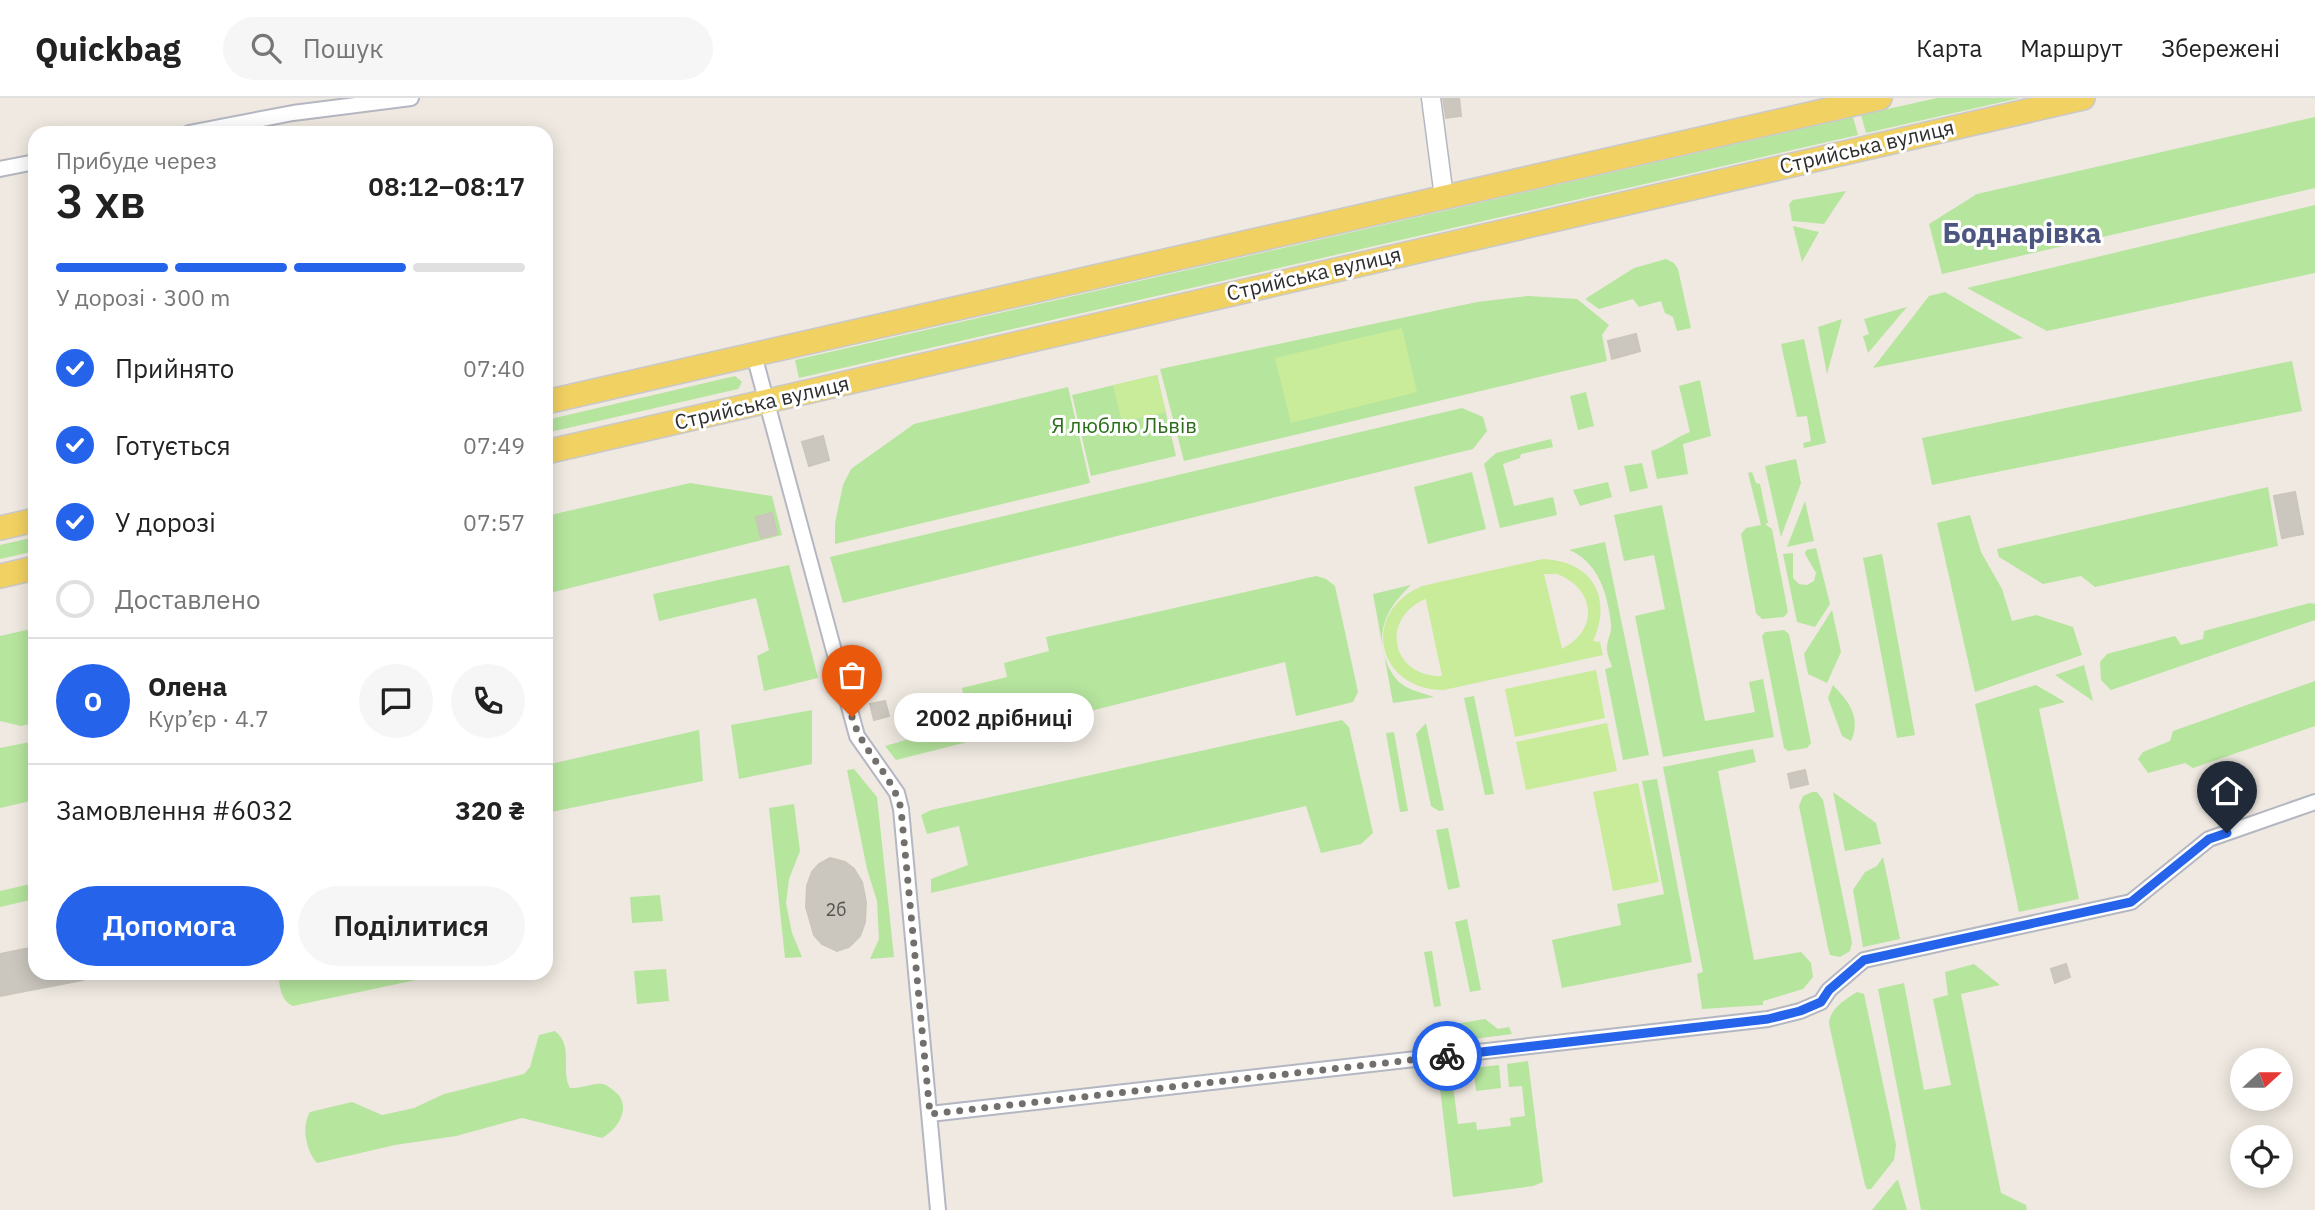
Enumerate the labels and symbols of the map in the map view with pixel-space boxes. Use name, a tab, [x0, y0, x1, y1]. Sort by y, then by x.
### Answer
street label: Стрийська вулиця	[1777, 112, 1957, 180]
district label: Боднарівка	[1943, 214, 2101, 251]
street label: Стрийська вулиця	[1224, 239, 1404, 307]
street label: Стрийська вулиця	[672, 368, 852, 436]
park label: Я люблю Львів	[1051, 411, 1197, 439]
pin	[822, 645, 882, 717]
callout: 2002 дрібниці	[894, 692, 1094, 742]
pin	[2197, 761, 2257, 833]
house number: 2б	[826, 898, 846, 921]
courier	[1412, 1021, 1482, 1091]
north arrow	[2230, 1048, 2292, 1111]

